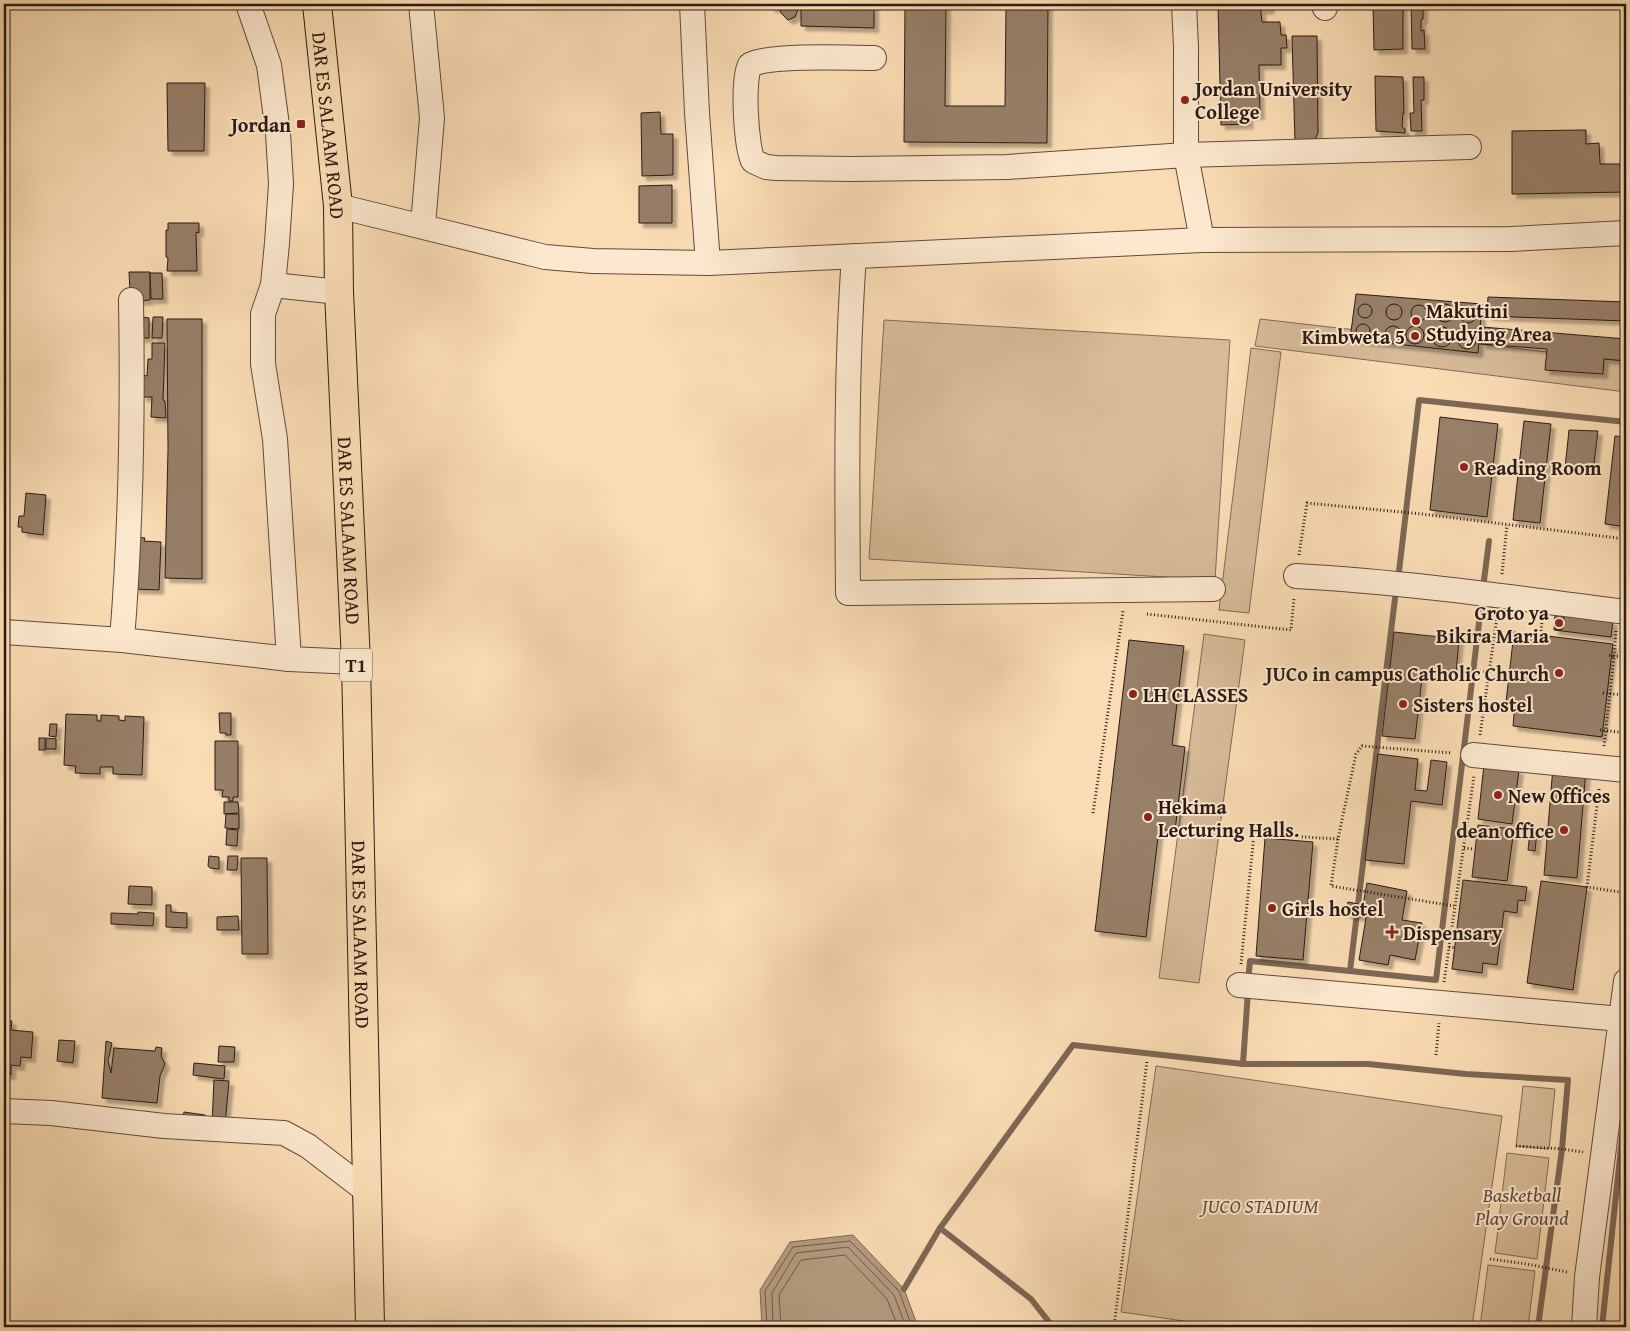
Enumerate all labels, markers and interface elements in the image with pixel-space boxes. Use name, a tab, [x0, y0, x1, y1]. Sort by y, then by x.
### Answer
street label: DAR ES SALAAM ROAD	[305, 30, 353, 219]
place label: Jordan University College	[1192, 74, 1353, 126]
marker: Jordan University College	[1179, 94, 1191, 106]
place label: Jordan	[228, 110, 291, 139]
marker: Jordan	[295, 118, 307, 130]
place label: Makutini Studying Area	[1426, 296, 1553, 348]
marker: Makutini Studying Area	[1410, 315, 1422, 327]
place label: Kimbweta 5	[1302, 322, 1405, 351]
marker: Kimbweta 5	[1409, 330, 1421, 342]
street label: DAR ES SALAAM ROAD	[331, 436, 369, 625]
place label: Reading Room	[1474, 453, 1602, 482]
marker: Reading Room	[1458, 461, 1470, 473]
place label: Groto ya Bikira Maria	[1436, 598, 1550, 650]
marker: Groto ya Bikira Maria	[1553, 617, 1565, 629]
road number: T1	[340, 648, 372, 682]
place label: JUCo in campus Catholic Church	[1263, 659, 1549, 688]
marker: JUCo in campus Catholic Church	[1553, 667, 1565, 679]
place label: LH CLASSES	[1143, 680, 1248, 709]
marker: LH CLASSES	[1127, 688, 1139, 700]
place label: Sisters hostel	[1413, 690, 1533, 719]
marker: Sisters hostel	[1397, 698, 1409, 710]
place label: New Offices	[1508, 781, 1610, 810]
marker: New Offices	[1492, 789, 1504, 801]
place label: Hekima Lecturing Halls.	[1158, 792, 1299, 844]
marker: Hekima Lecturing Halls.	[1142, 811, 1154, 823]
place label: dean office	[1456, 816, 1554, 845]
marker: dean office	[1558, 824, 1570, 836]
street label: DAR ES SALAAM ROAD	[345, 840, 378, 1029]
place label: Girls hostel	[1282, 894, 1383, 923]
marker: Girls hostel	[1266, 902, 1278, 914]
place label: Dispensary	[1403, 918, 1503, 947]
marker: Dispensary	[1385, 925, 1399, 939]
park label: Basketball Play Ground	[1474, 1180, 1569, 1232]
park label: JUCO STADIUM	[1199, 1191, 1319, 1220]

